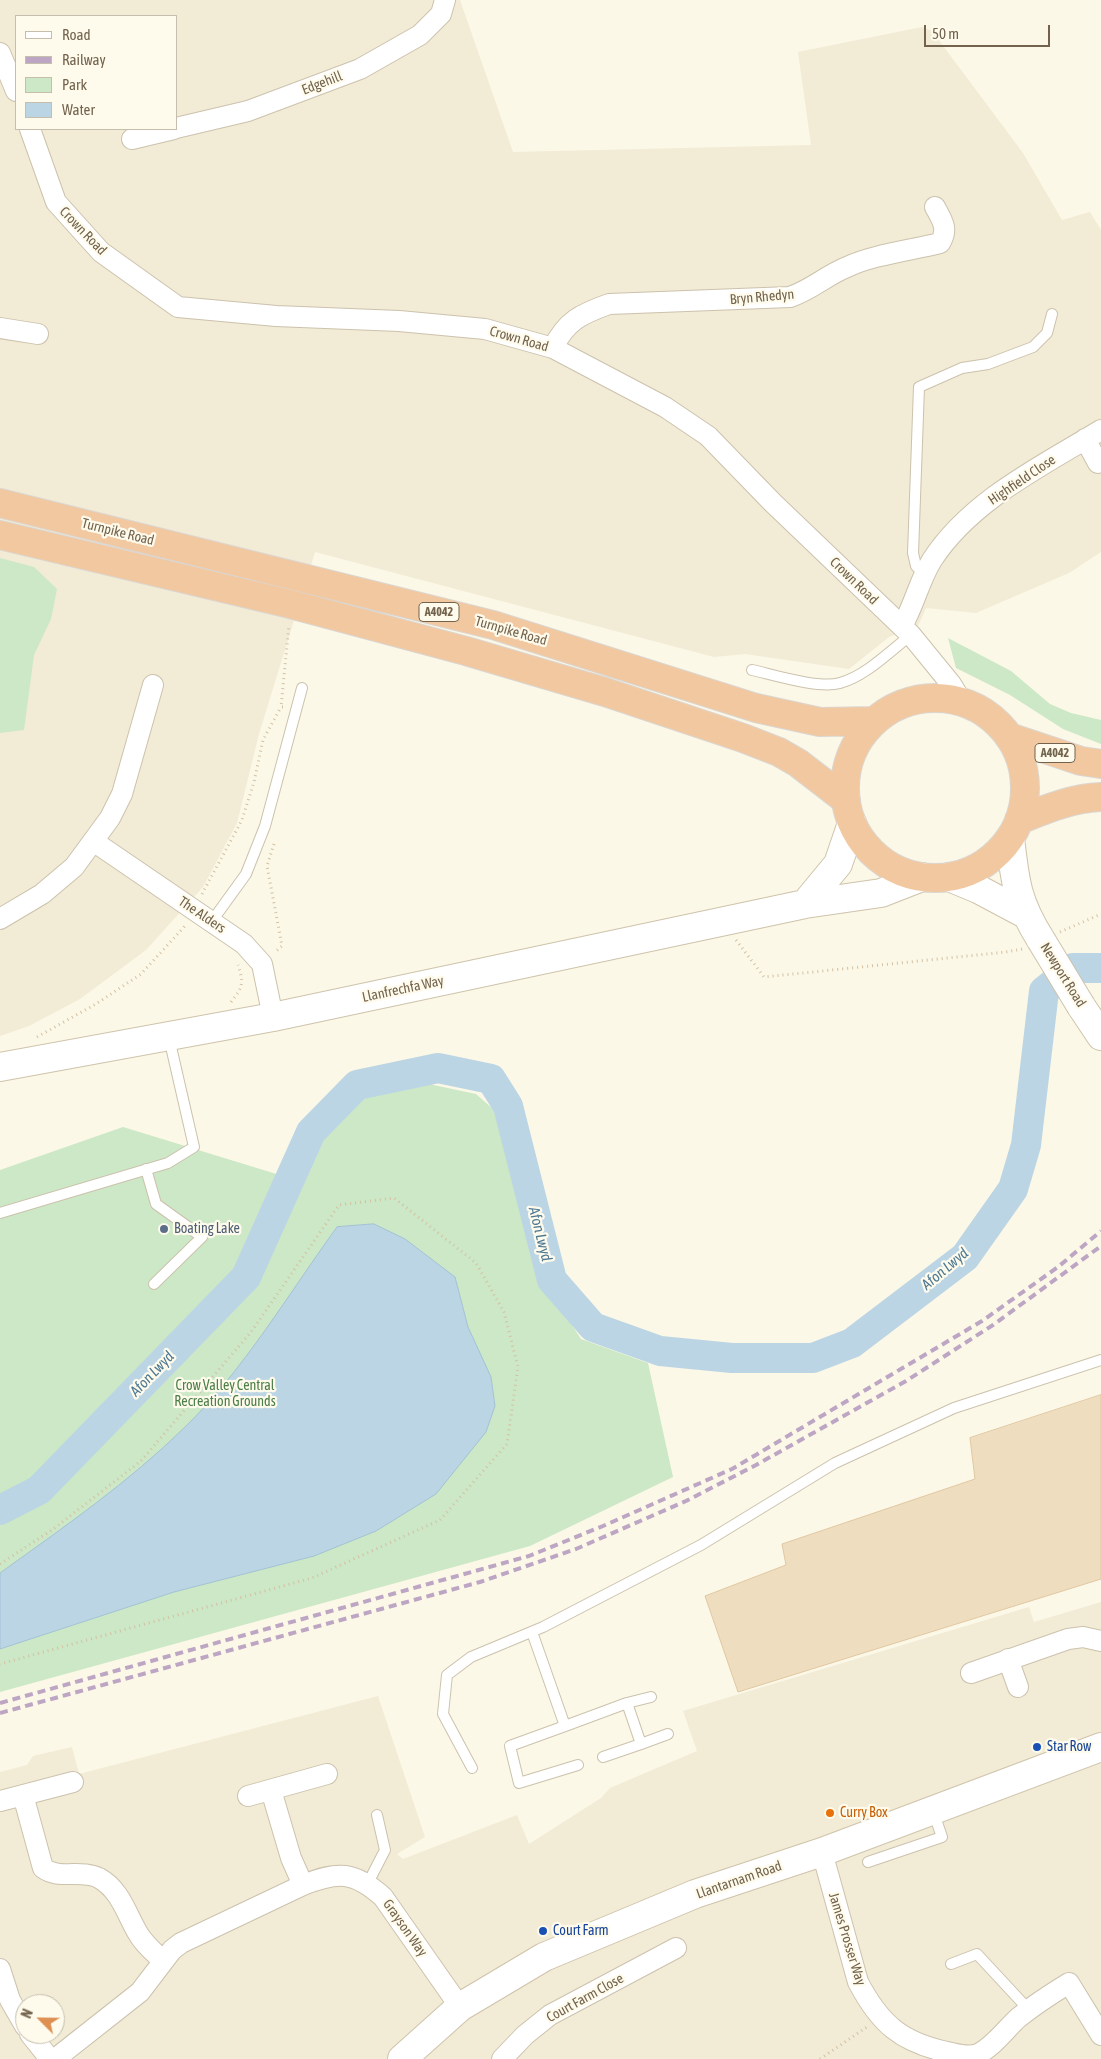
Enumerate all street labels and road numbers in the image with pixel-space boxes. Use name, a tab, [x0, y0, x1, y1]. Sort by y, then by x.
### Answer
street label: Edgehill	[299, 68, 345, 98]
street label: Crown Road	[56, 203, 110, 259]
street label: Bryn Rhedyn	[729, 286, 795, 308]
street label: Crown Road	[488, 323, 550, 355]
street label: Highfield Close	[985, 451, 1059, 509]
street label: Turnpike Road	[80, 515, 156, 549]
street label: Crown Road	[826, 554, 882, 608]
road number: A4042	[419, 602, 459, 622]
street label: Turnpike Road	[473, 613, 549, 649]
road number: A4042	[1035, 744, 1075, 762]
street label: The Alders	[175, 893, 229, 937]
street label: Newport Road	[1037, 940, 1089, 1010]
street label: Llanfrechfa Way	[361, 972, 445, 1006]
street label: Llantarnam Road	[694, 1858, 784, 1902]
street label: James Prosser Way	[825, 1891, 869, 1987]
street label: Grayson Way	[379, 1896, 431, 1960]
street label: Court Farm Close	[544, 1970, 626, 2026]

